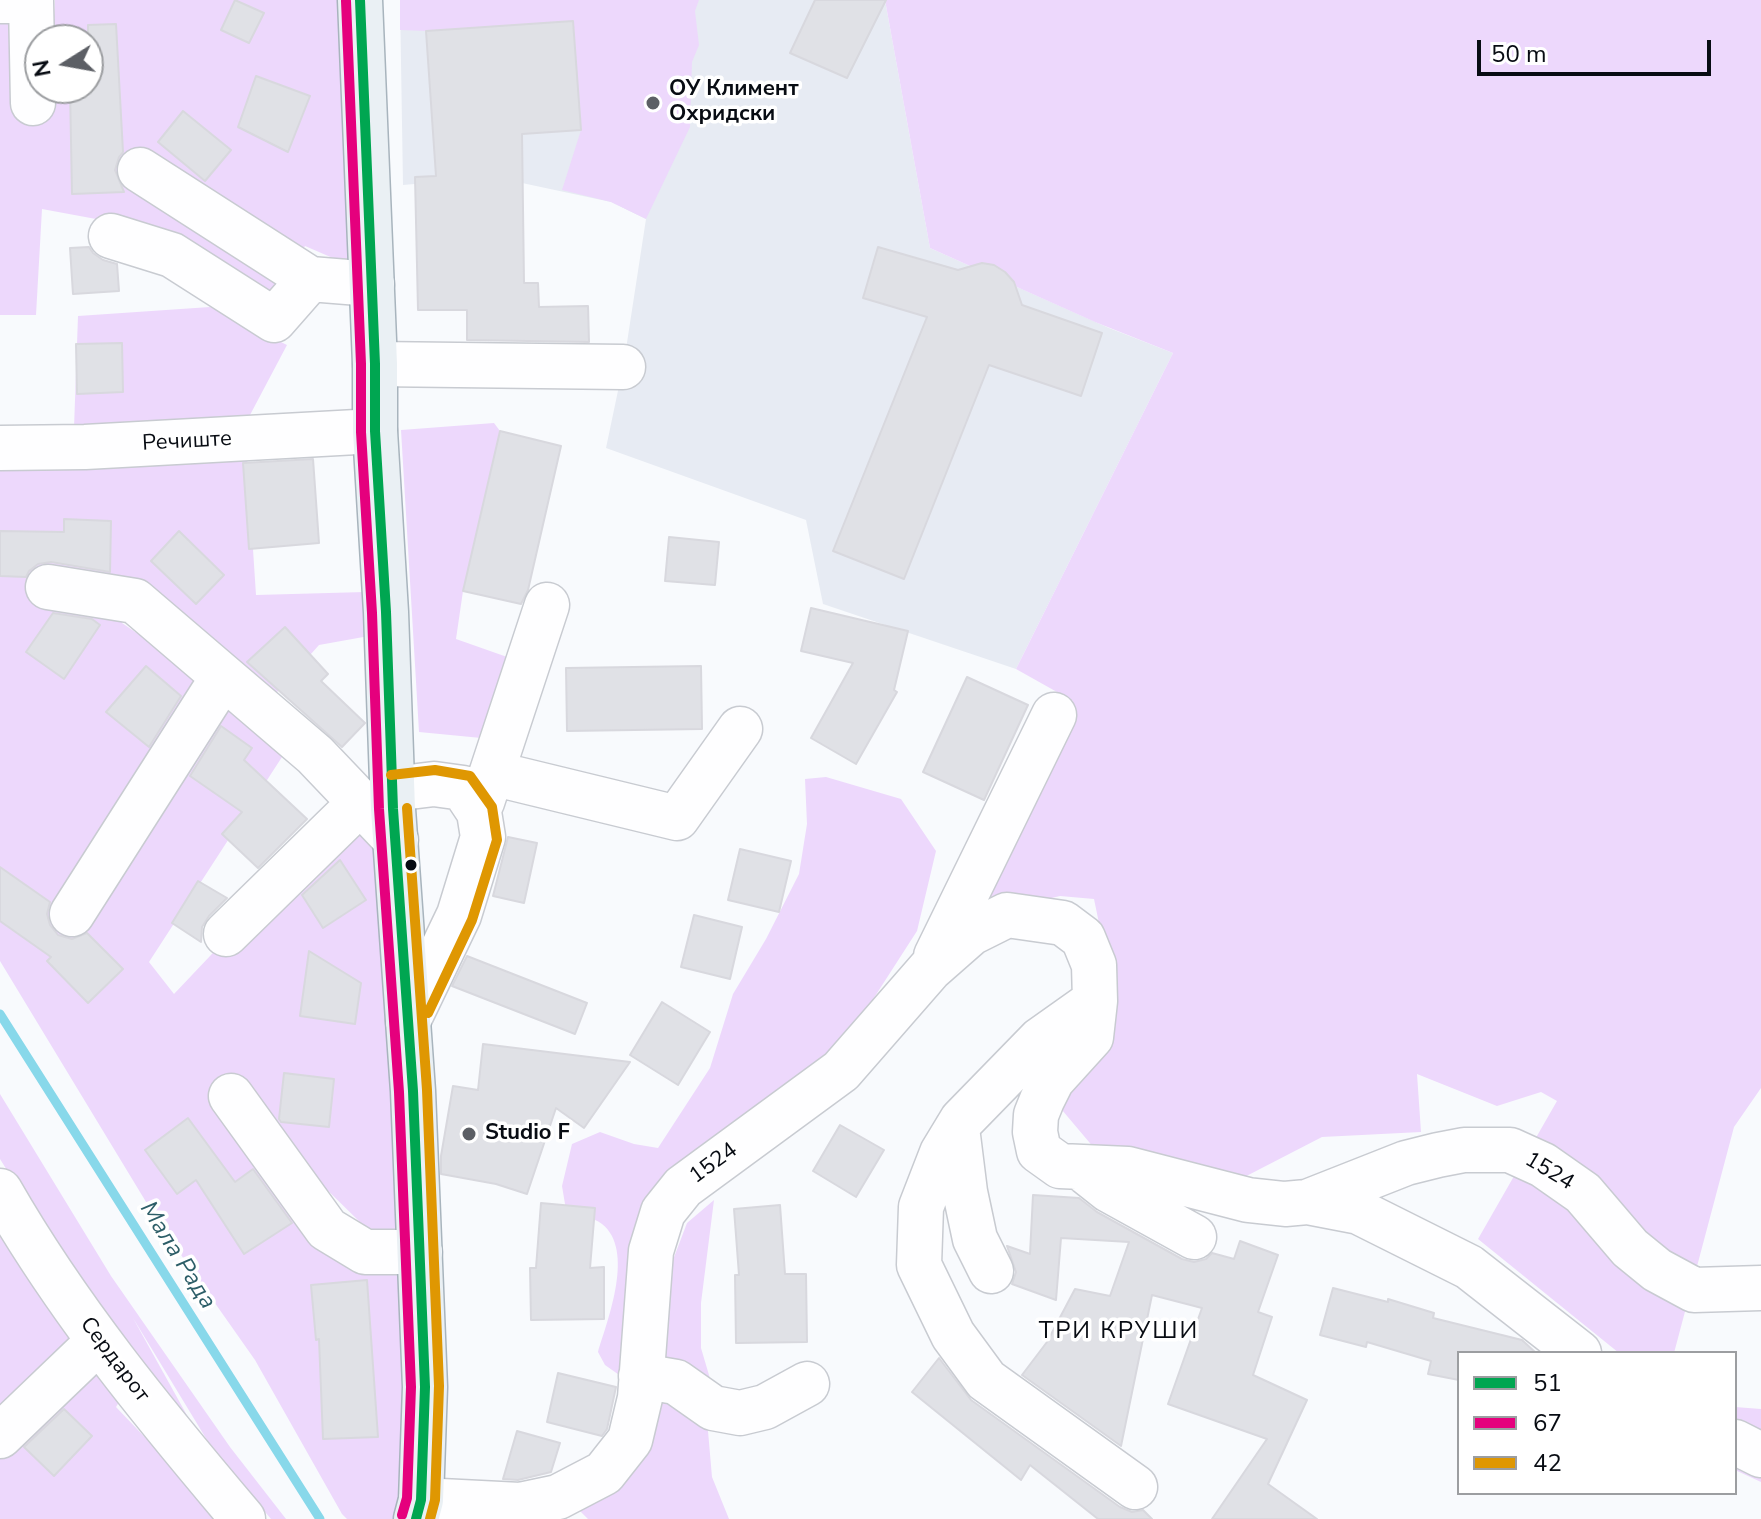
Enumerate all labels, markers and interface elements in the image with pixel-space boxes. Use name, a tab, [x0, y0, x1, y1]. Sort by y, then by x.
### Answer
north arrow	[24, 24, 104, 104]
scale bar	[1481, 24, 1715, 74]
text: 50 m	[1491, 38, 1547, 70]
text: N	[26, 57, 59, 79]
place label: ОУ Климент Охридски	[669, 77, 799, 128]
marker: ОУ Климент Охридски	[644, 94, 662, 112]
street label: Речиште	[142, 426, 232, 458]
unlabelled marker	[403, 857, 419, 873]
place label: Studio F	[485, 1121, 570, 1147]
marker: Studio F	[460, 1125, 478, 1143]
street label: 1524	[685, 1138, 743, 1190]
street label: 1524	[1520, 1147, 1578, 1197]
water label: Мала Рада	[133, 1197, 221, 1315]
street label: Сердарот	[73, 1312, 155, 1408]
district label: ТРИ КРУШИ	[1039, 1318, 1199, 1346]
legend	[1457, 1351, 1737, 1495]
text: 51	[1533, 1367, 1562, 1399]
text: 67	[1533, 1407, 1562, 1439]
text: 42	[1533, 1447, 1562, 1479]

